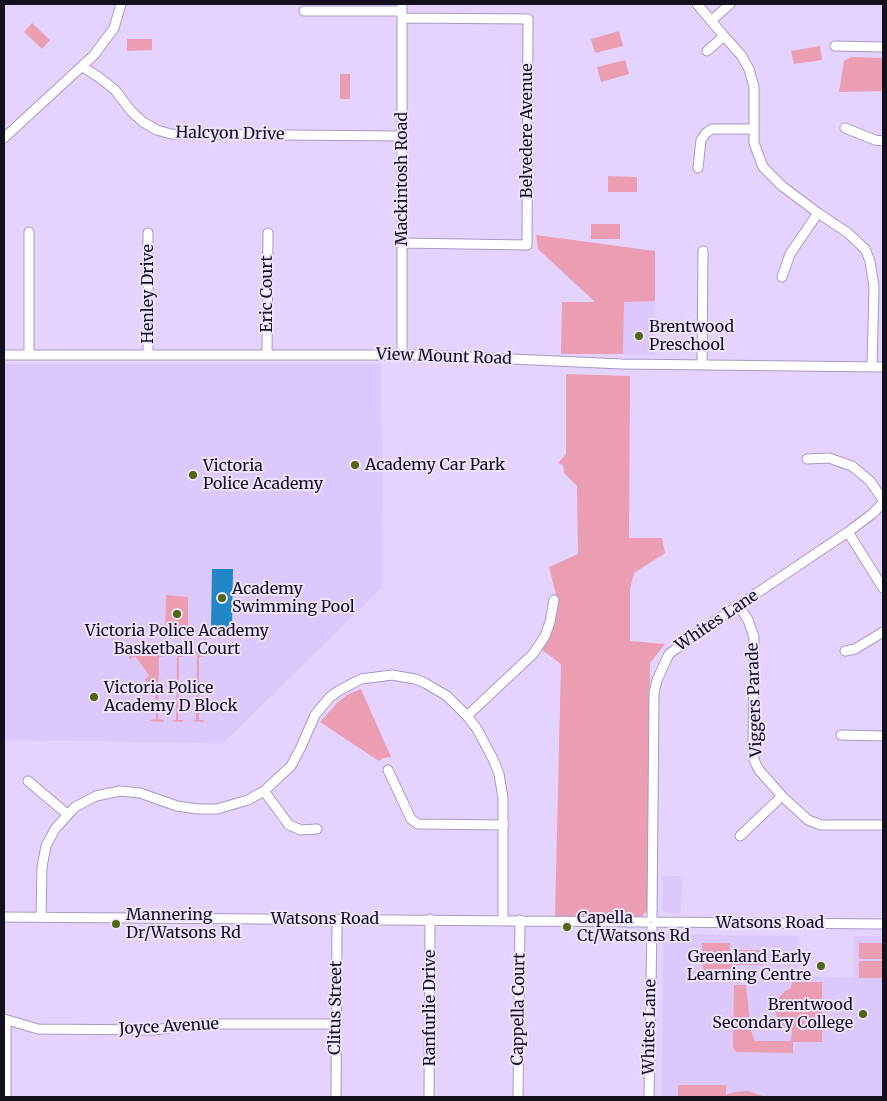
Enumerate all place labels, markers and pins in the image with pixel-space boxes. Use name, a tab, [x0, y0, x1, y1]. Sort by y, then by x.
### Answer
place label: Brentwood Preschool	[649, 317, 734, 355]
marker: Brentwood Preschool	[633, 330, 645, 342]
place label: Academy Car Park	[365, 455, 505, 475]
place label: Victoria Police Academy	[203, 456, 323, 494]
marker: Academy Car Park	[349, 459, 361, 471]
marker: Victoria Police Academy	[187, 469, 199, 481]
place label: Academy Swimming Pool	[232, 579, 355, 617]
marker: Academy Swimming Pool	[216, 592, 228, 604]
marker: Victoria Police Academy Basketball Court	[171, 608, 183, 620]
place label: Victoria Police Academy Basketball Court	[85, 621, 269, 659]
place label: Victoria Police Academy D Block	[104, 678, 238, 716]
marker: Victoria Police Academy D Block	[88, 691, 100, 703]
place label: Mannering Dr/Watsons Rd	[126, 905, 241, 943]
place label: Capella Ct/Watsons Rd	[577, 908, 690, 946]
marker: Mannering Dr/Watsons Rd	[110, 918, 122, 930]
marker: Capella Ct/Watsons Rd	[561, 921, 573, 933]
place label: Greenland Early Learning Centre	[687, 947, 811, 985]
marker: Greenland Early Learning Centre	[815, 960, 827, 972]
place label: Brentwood Secondary College	[712, 995, 853, 1033]
marker: Brentwood Secondary College	[857, 1008, 869, 1020]

